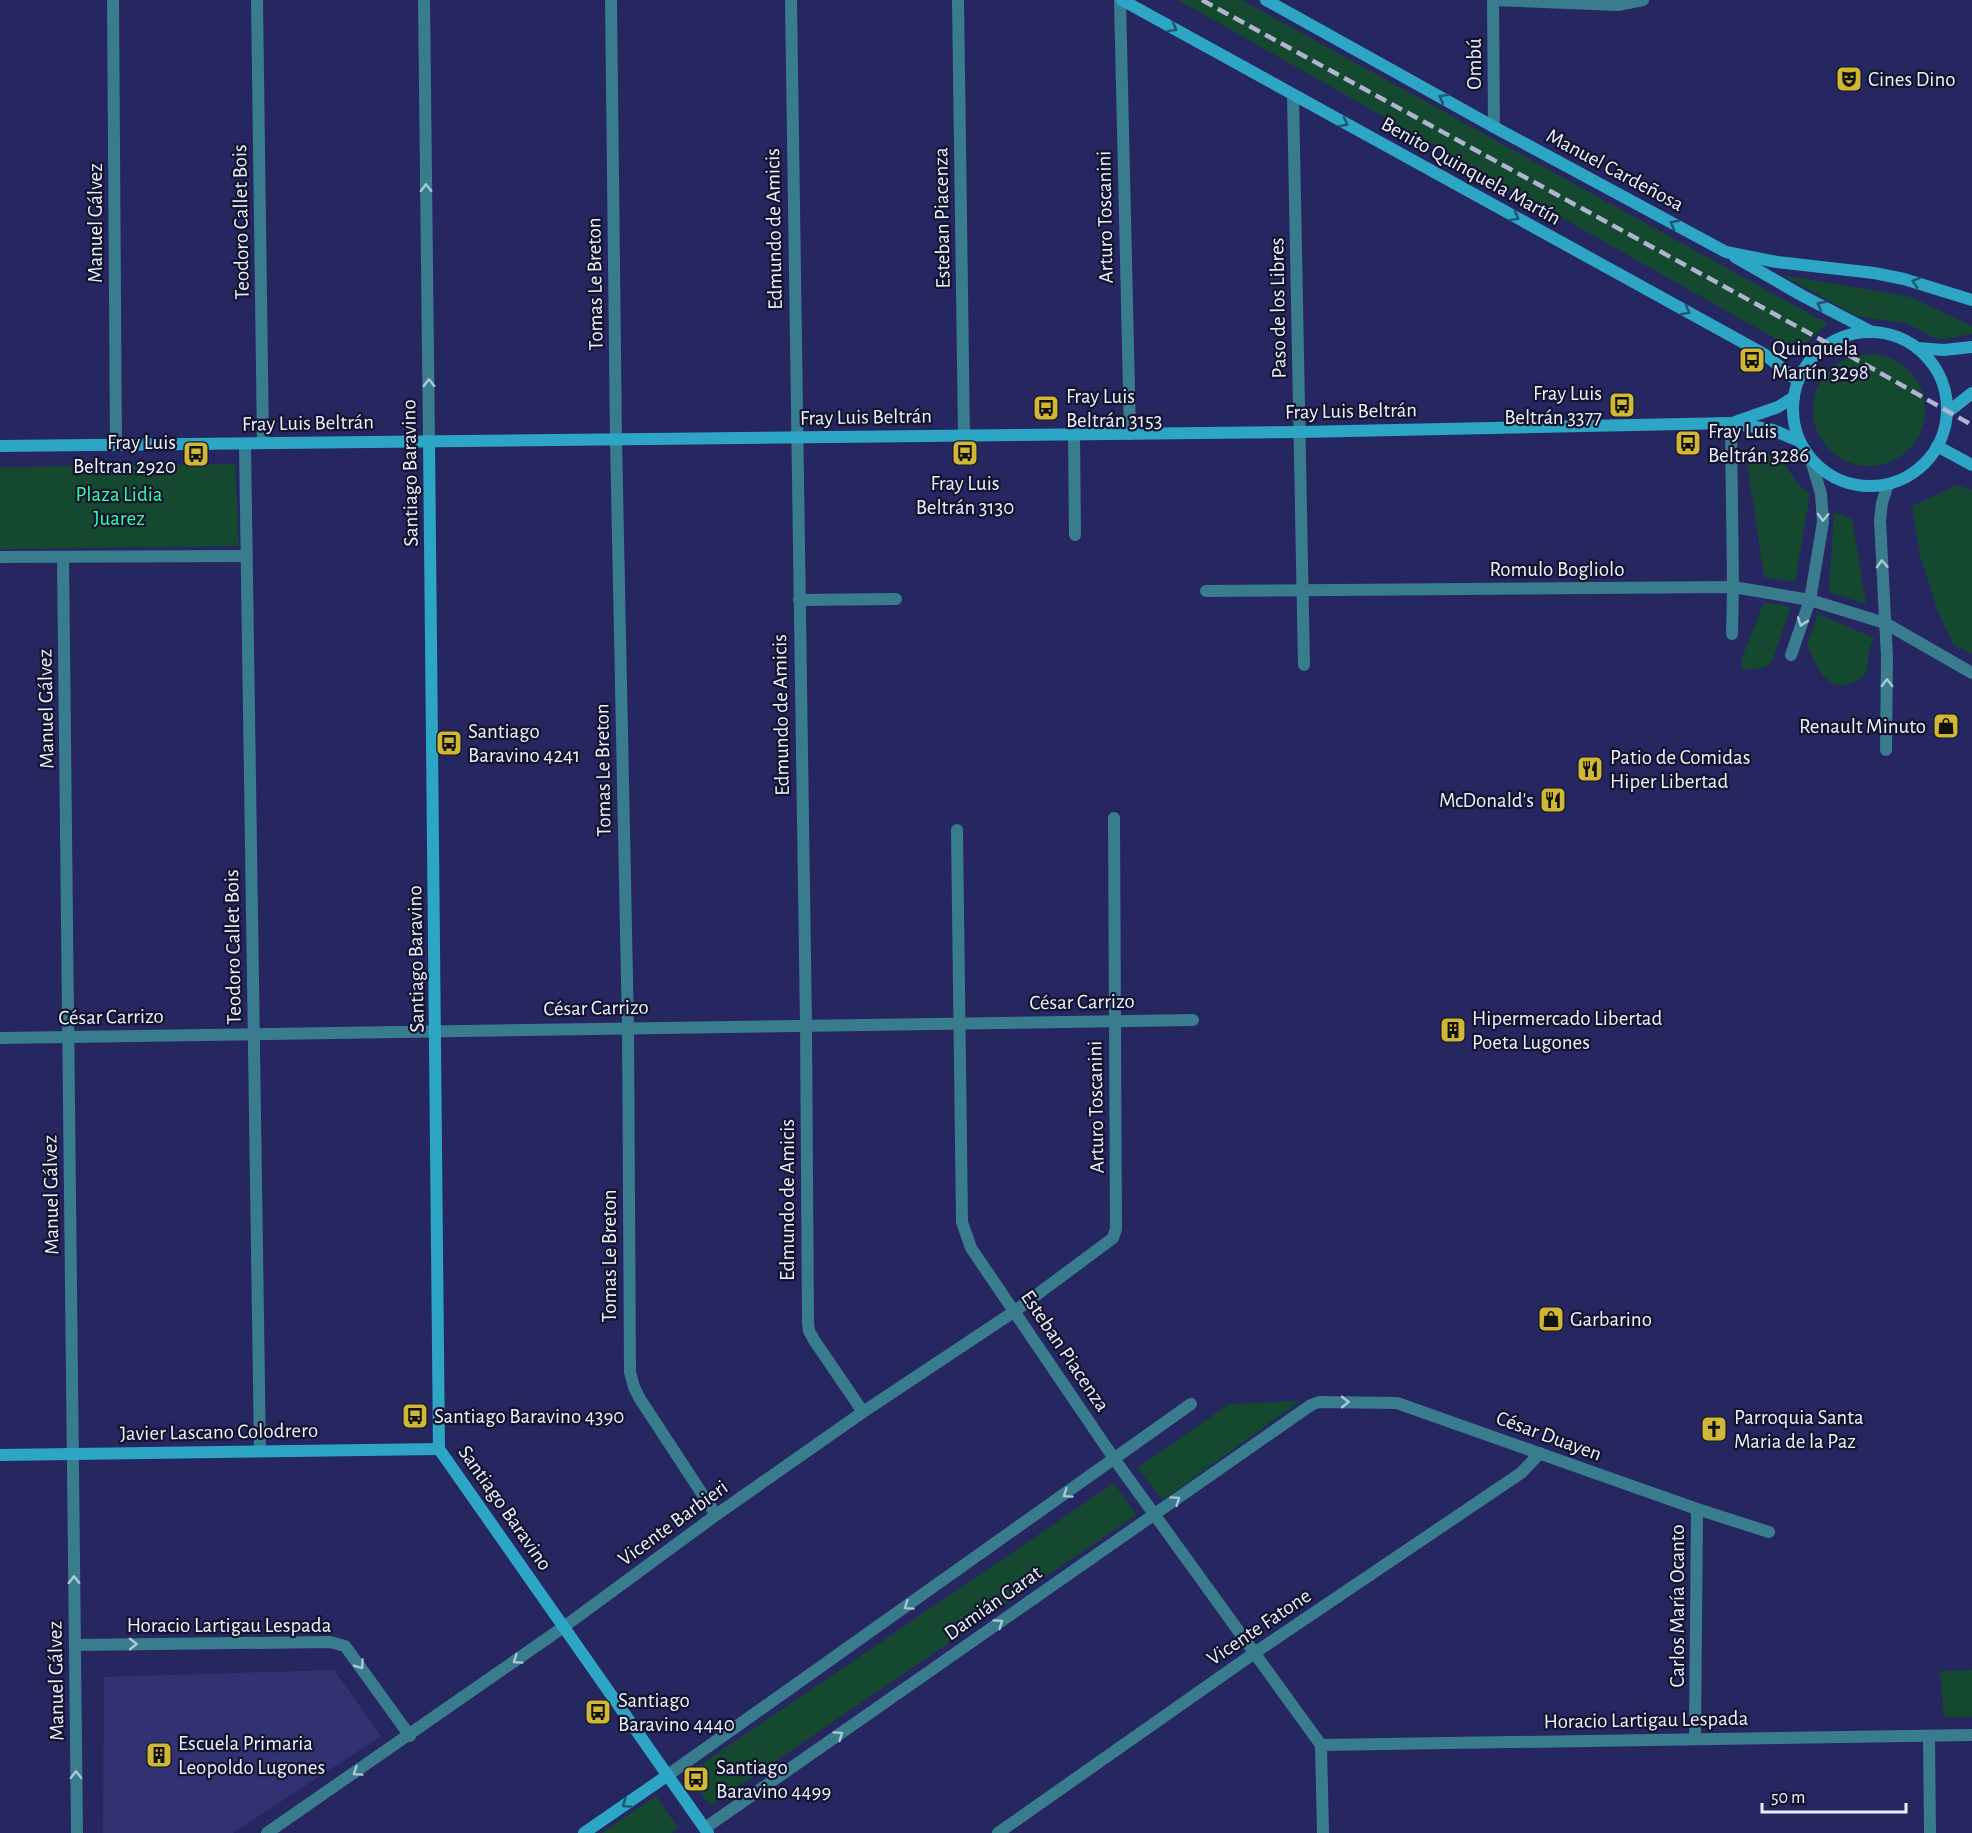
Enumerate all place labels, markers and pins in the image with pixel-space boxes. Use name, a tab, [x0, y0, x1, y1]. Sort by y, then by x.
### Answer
theatre icon: Cines Dino	[1834, 64, 1864, 94]
place label: Cines Dino	[1868, 69, 1956, 90]
place label: Quinquela Martín 3298	[1772, 338, 1869, 383]
bus stop icon: Quinquela Martín 3298	[1737, 345, 1767, 375]
place label: Fray Luis Beltrán 3377	[1504, 383, 1602, 428]
place label: Fray Luis Beltrán 3153	[1066, 386, 1162, 431]
bus stop icon: Fray Luis Beltrán 3377	[1607, 390, 1637, 420]
bus stop icon: Fray Luis Beltrán 3153	[1031, 393, 1061, 423]
place label: Fray Luis Beltrán 3286	[1708, 421, 1809, 466]
bus stop icon: Fray Luis Beltrán 3286	[1673, 428, 1703, 458]
place label: Fray Luis Beltran 2920	[73, 432, 176, 477]
bus stop icon: Fray Luis Beltrán 3130	[950, 438, 980, 468]
bus stop icon: Fray Luis Beltran 2920	[181, 439, 211, 469]
place label: Fray Luis Beltrán 3130	[916, 473, 1014, 518]
shop icon: Renault Minuto	[1931, 711, 1961, 741]
place label: Renault Minuto	[1799, 716, 1926, 737]
place label: Santiago Baravino 4241	[468, 721, 580, 766]
bus stop icon: Santiago Baravino 4241	[434, 728, 464, 758]
place label: Patio de Comidas Hiper Libertad	[1610, 747, 1751, 792]
restaurant icon: Patio de Comidas Hiper Libertad	[1575, 754, 1605, 784]
restaurant icon: McDonald's	[1538, 785, 1568, 815]
place label: McDonald's	[1439, 790, 1534, 811]
place label: Hipermercado Libertad Poeta Lugones	[1472, 1008, 1663, 1053]
building icon: Hipermercado Libertad Poeta Lugones	[1438, 1015, 1468, 1045]
shop icon: Garbarino	[1536, 1304, 1566, 1334]
place label: Garbarino	[1570, 1309, 1652, 1330]
bus stop icon: Santiago Baravino 4390	[400, 1401, 430, 1431]
place label: Santiago Baravino 4390	[434, 1406, 624, 1427]
place label: Parroquia Santa Maria de la Paz	[1734, 1407, 1864, 1452]
church icon: Parroquia Santa Maria de la Paz	[1699, 1414, 1729, 1444]
place label: Santiago Baravino 4440	[618, 1690, 735, 1735]
bus stop icon: Santiago Baravino 4440	[583, 1697, 613, 1727]
place label: Escuela Primaria Leopoldo Lugones	[178, 1733, 325, 1778]
building icon: Escuela Primaria Leopoldo Lugones	[144, 1740, 174, 1770]
place label: Santiago Baravino 4499	[716, 1757, 831, 1802]
bus stop icon: Santiago Baravino 4499	[681, 1764, 711, 1794]

